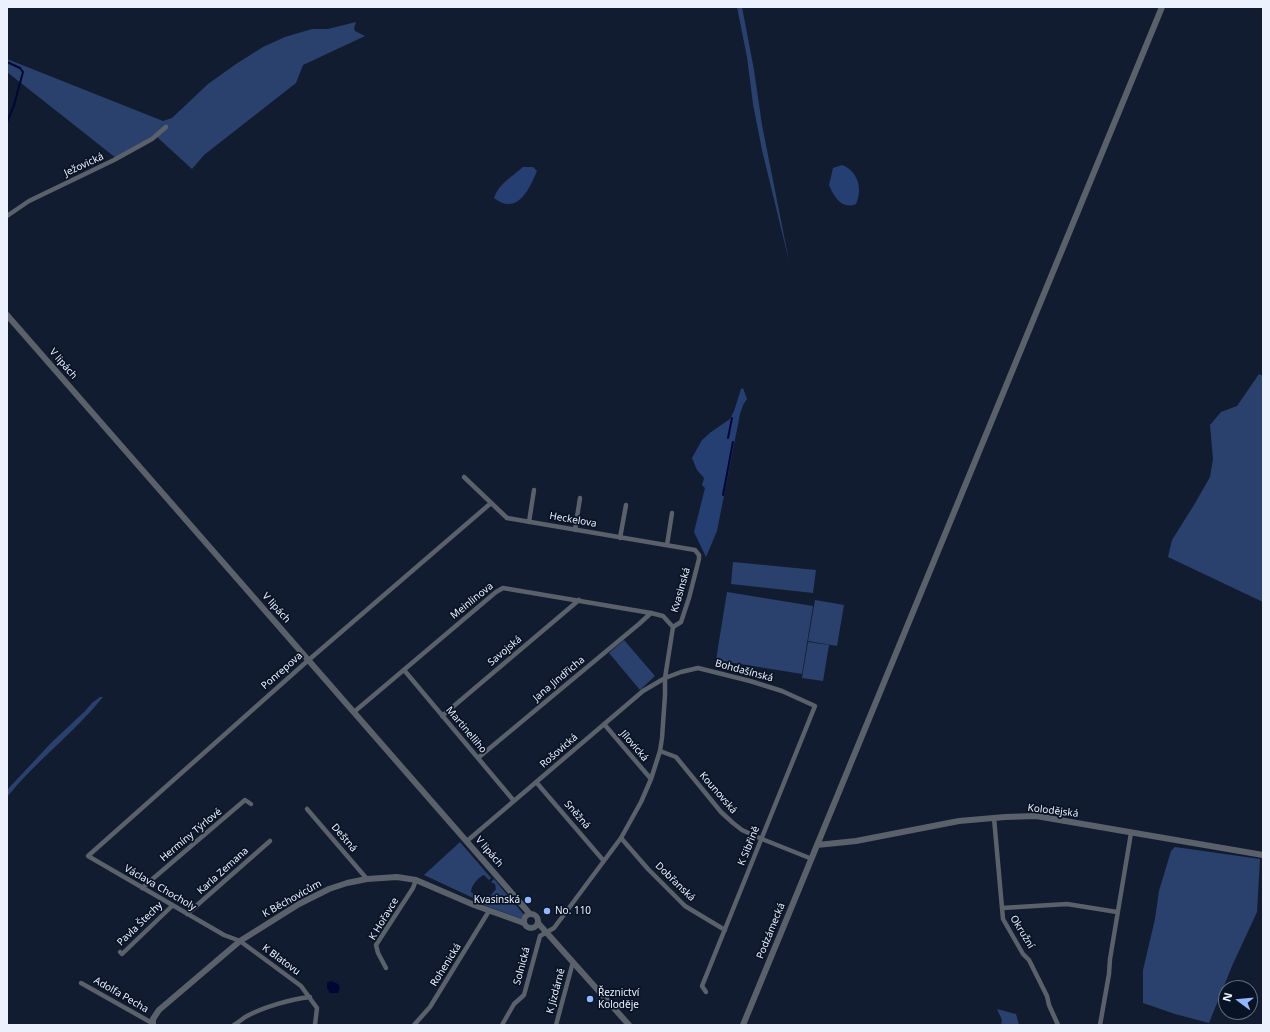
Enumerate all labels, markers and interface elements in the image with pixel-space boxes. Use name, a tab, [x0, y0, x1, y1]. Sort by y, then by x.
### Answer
street label: Ježovická	[62, 151, 106, 179]
street label: V lipách	[46, 346, 80, 382]
street label: Heckelova	[548, 510, 598, 530]
street label: Kvasinská	[669, 566, 693, 614]
street label: Meinlinova	[448, 580, 496, 622]
street label: V lipách	[259, 590, 293, 626]
street label: Savojská	[486, 633, 524, 669]
street label: Ponrepova	[259, 650, 305, 692]
street label: Jana Jindřicha	[531, 654, 587, 704]
street label: Bohdašínská	[714, 657, 774, 685]
street label: Martinelliho	[443, 704, 489, 756]
street label: Jílovická	[617, 728, 651, 764]
street label: Rošovická	[538, 731, 580, 771]
street label: Kounovská	[697, 770, 739, 816]
street label: Sněžná	[561, 798, 593, 832]
street label: Kolodějská	[1027, 802, 1079, 820]
street label: Hermíny Týrlové	[158, 806, 224, 864]
street label: Deštná	[329, 822, 359, 854]
street label: K Sibřině	[736, 824, 762, 868]
street label: V lipách	[472, 834, 506, 870]
street label: Karla Zemana	[195, 845, 251, 897]
street label: Dobřanská	[653, 860, 697, 904]
street label: Václava Chocholy	[122, 863, 198, 913]
street label: K Běchovicům	[260, 878, 324, 920]
place label: Kvasinská	[474, 894, 520, 906]
marker: Kvasinská	[523, 895, 533, 905]
street label: K Hořavce	[367, 896, 401, 942]
street label: Pavla Štechy	[115, 899, 165, 949]
street label: Podzámecká	[754, 901, 788, 961]
place label: No. 110	[555, 905, 591, 917]
marker: No. 110	[542, 906, 552, 916]
street label: Okružní	[1007, 913, 1037, 951]
street label: Rohenická	[428, 941, 464, 989]
street label: K Blatovu	[260, 942, 302, 978]
street label: Solnická	[511, 946, 533, 986]
street label: K Jízdárně	[544, 967, 568, 1015]
street label: Adolfa Pecha	[92, 975, 150, 1015]
north arrow	[1218, 980, 1258, 1020]
place label: Řeznictví Koloděje	[598, 987, 639, 1010]
text: N	[1219, 990, 1235, 1003]
marker: Řeznictví Koloděje	[585, 994, 595, 1004]

